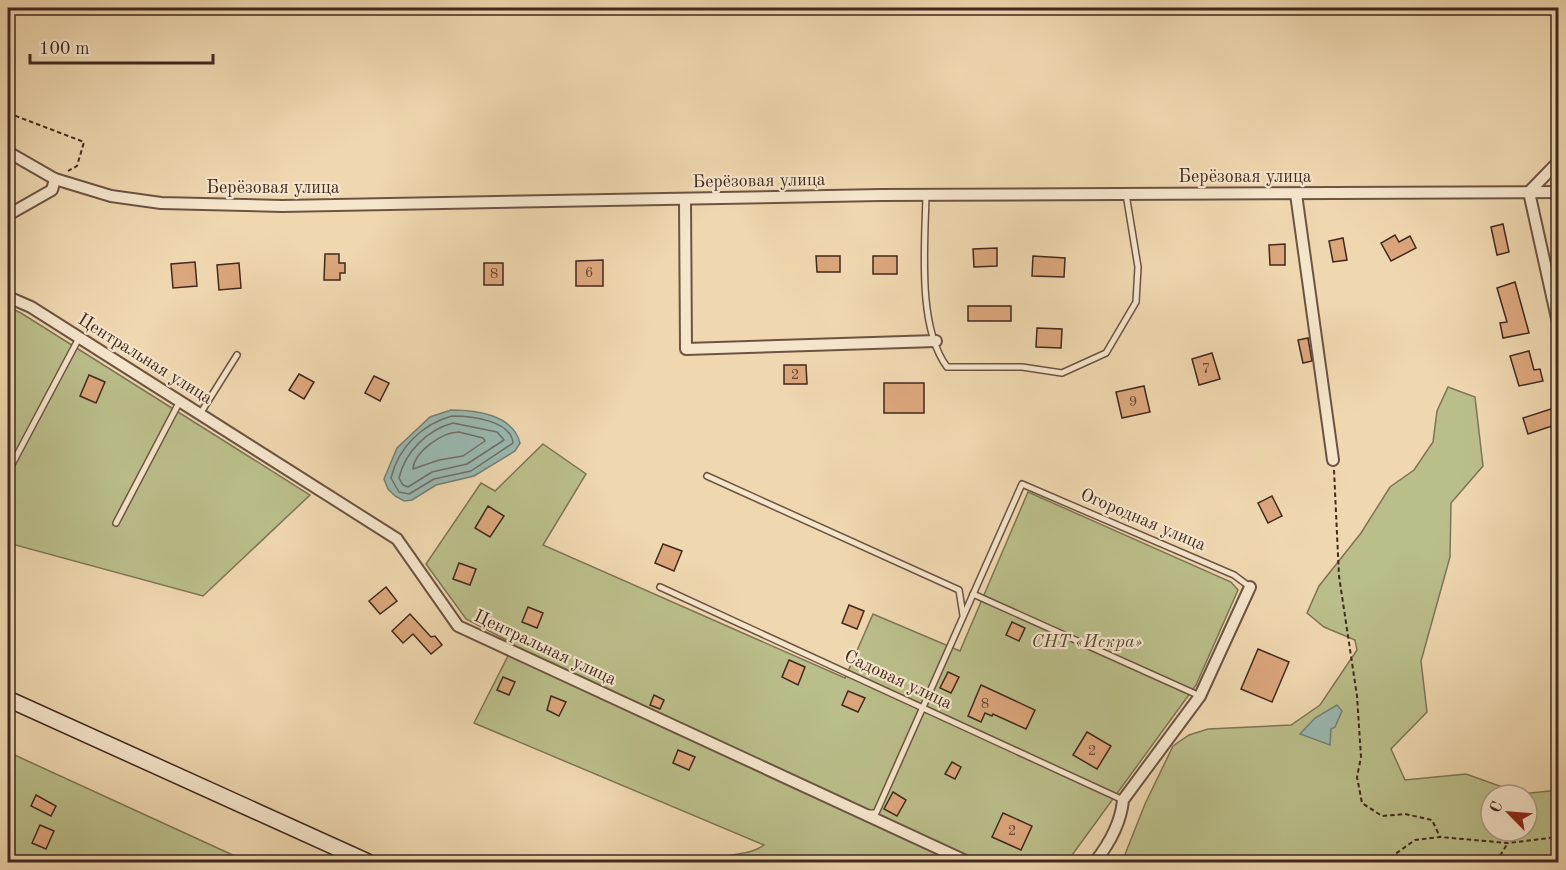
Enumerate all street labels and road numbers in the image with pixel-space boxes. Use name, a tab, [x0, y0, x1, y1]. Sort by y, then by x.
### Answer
street label: Берёзовая улица	[1178, 168, 1312, 186]
street label: Берёзовая улица	[692, 171, 826, 191]
street label: Берёзовая улица	[206, 179, 340, 197]
street label: Центральная улица	[75, 310, 216, 408]
street label: Огородная улица	[1078, 485, 1208, 555]
street label: Центральная улица	[471, 607, 619, 689]
street label: Садовая улица	[841, 647, 955, 713]

